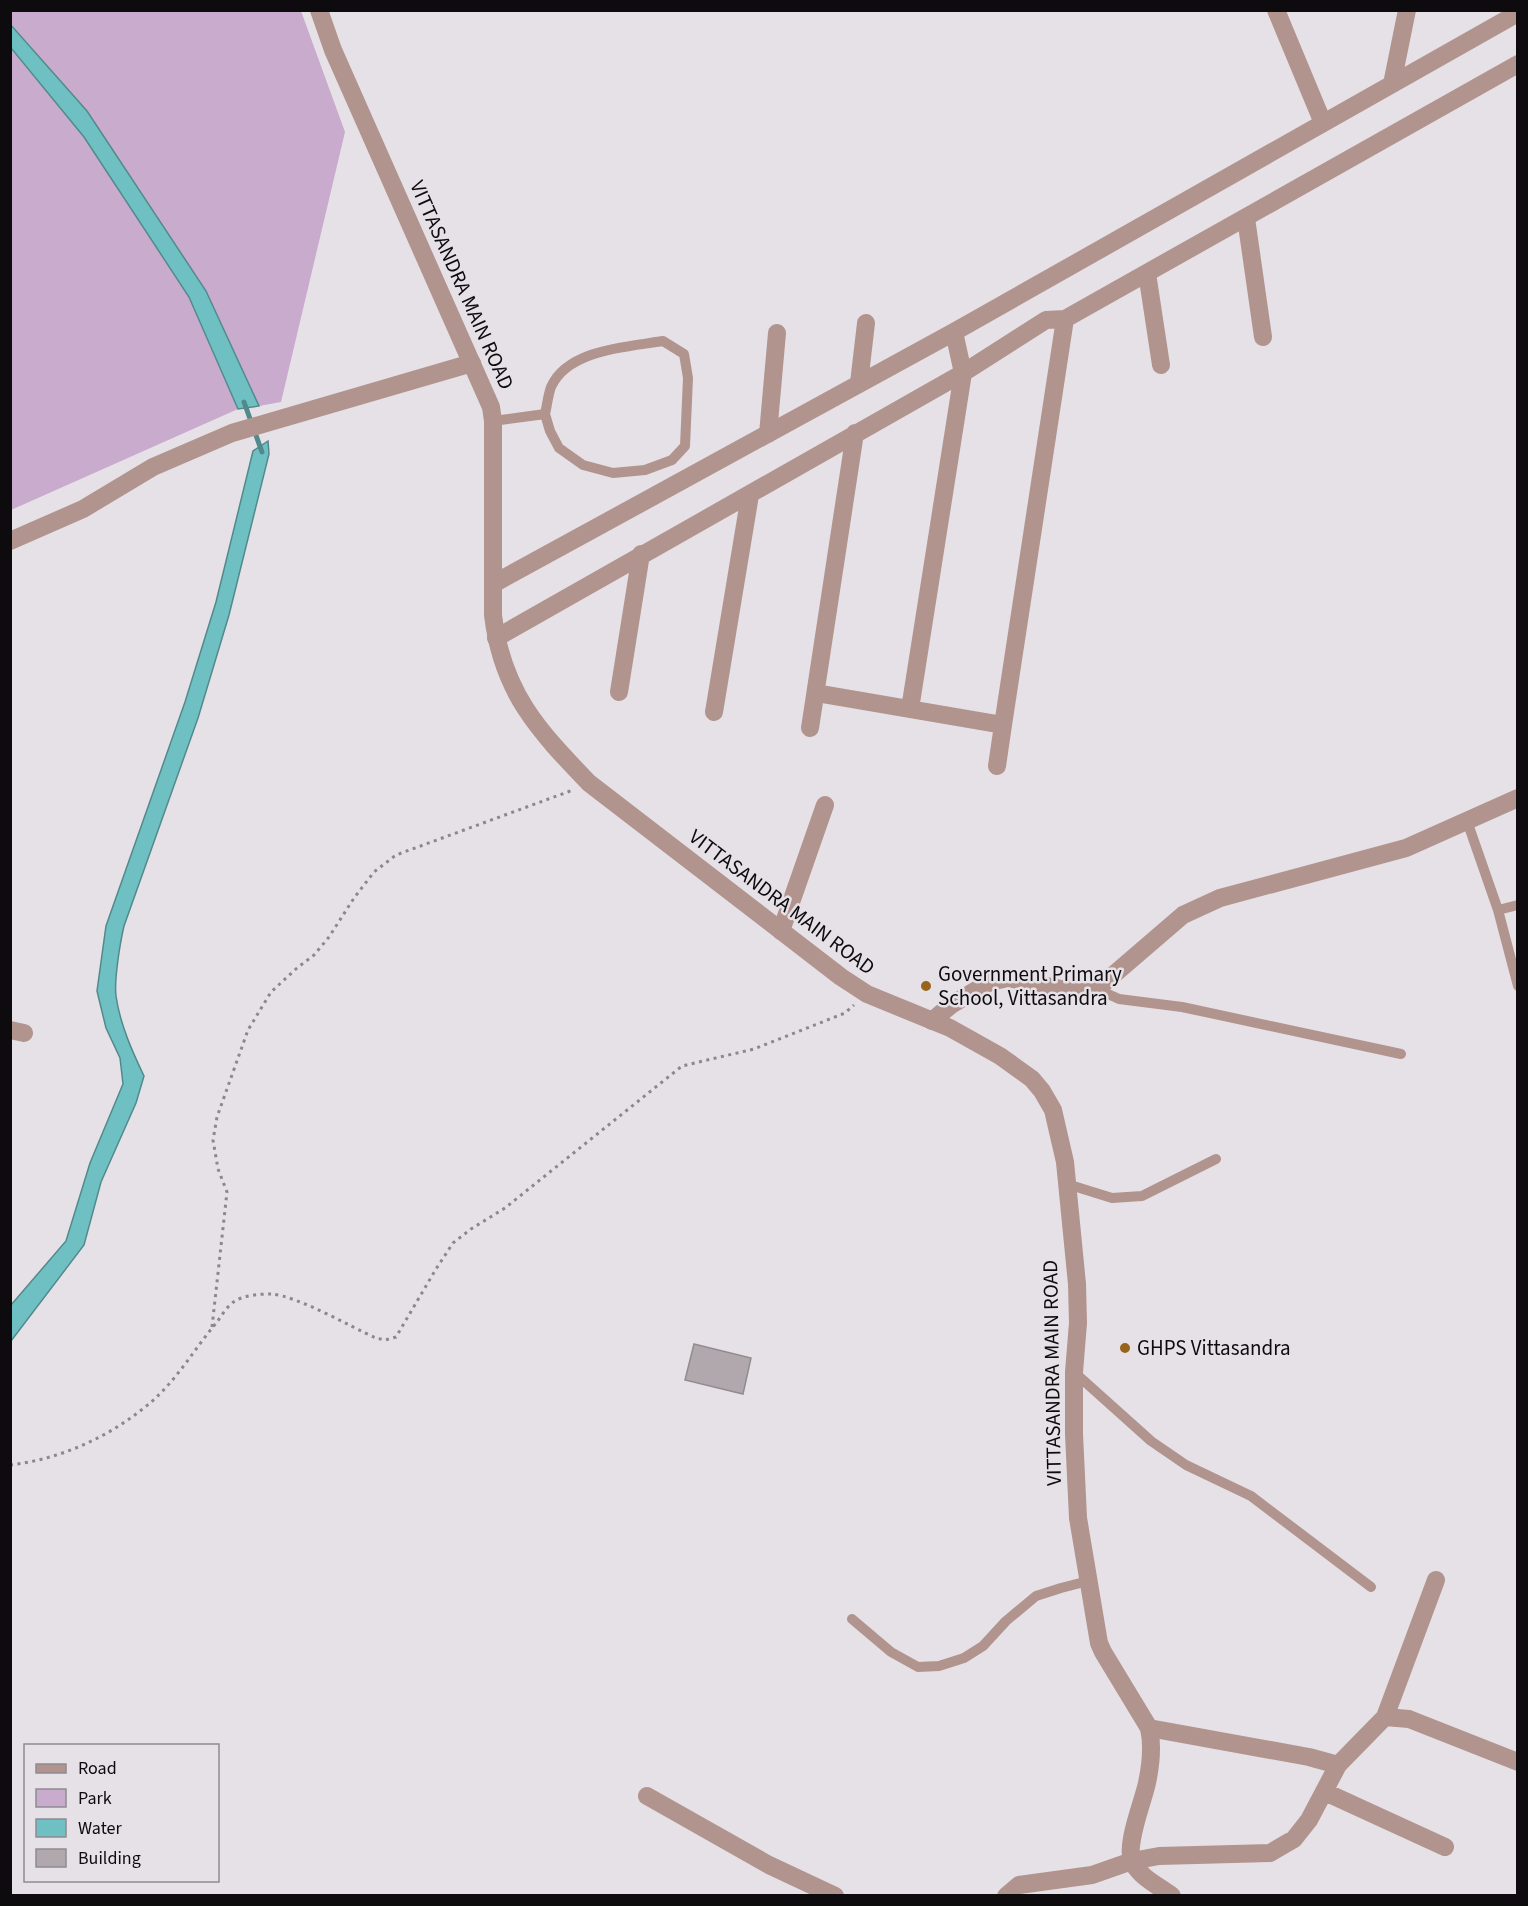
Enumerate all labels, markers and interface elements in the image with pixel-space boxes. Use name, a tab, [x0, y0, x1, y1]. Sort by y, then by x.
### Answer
street label: VITTASANDRA MAIN ROAD	[402, 176, 522, 394]
street label: VITTASANDRA MAIN ROAD	[683, 822, 881, 982]
place label: Government Primary School, Vittasandra	[938, 959, 1122, 1013]
marker: Government Primary School, Vittasandra	[919, 979, 933, 993]
street label: VITTASANDRA MAIN ROAD	[1035, 1260, 1069, 1486]
place label: GHPS Vittasandra	[1137, 1333, 1291, 1363]
marker: GHPS Vittasandra	[1118, 1341, 1132, 1355]
legend	[24, 1744, 219, 1882]
text: Road	[78, 1756, 117, 1781]
text: Park	[78, 1786, 112, 1811]
text: Water	[78, 1816, 122, 1841]
text: Building	[78, 1846, 141, 1871]

